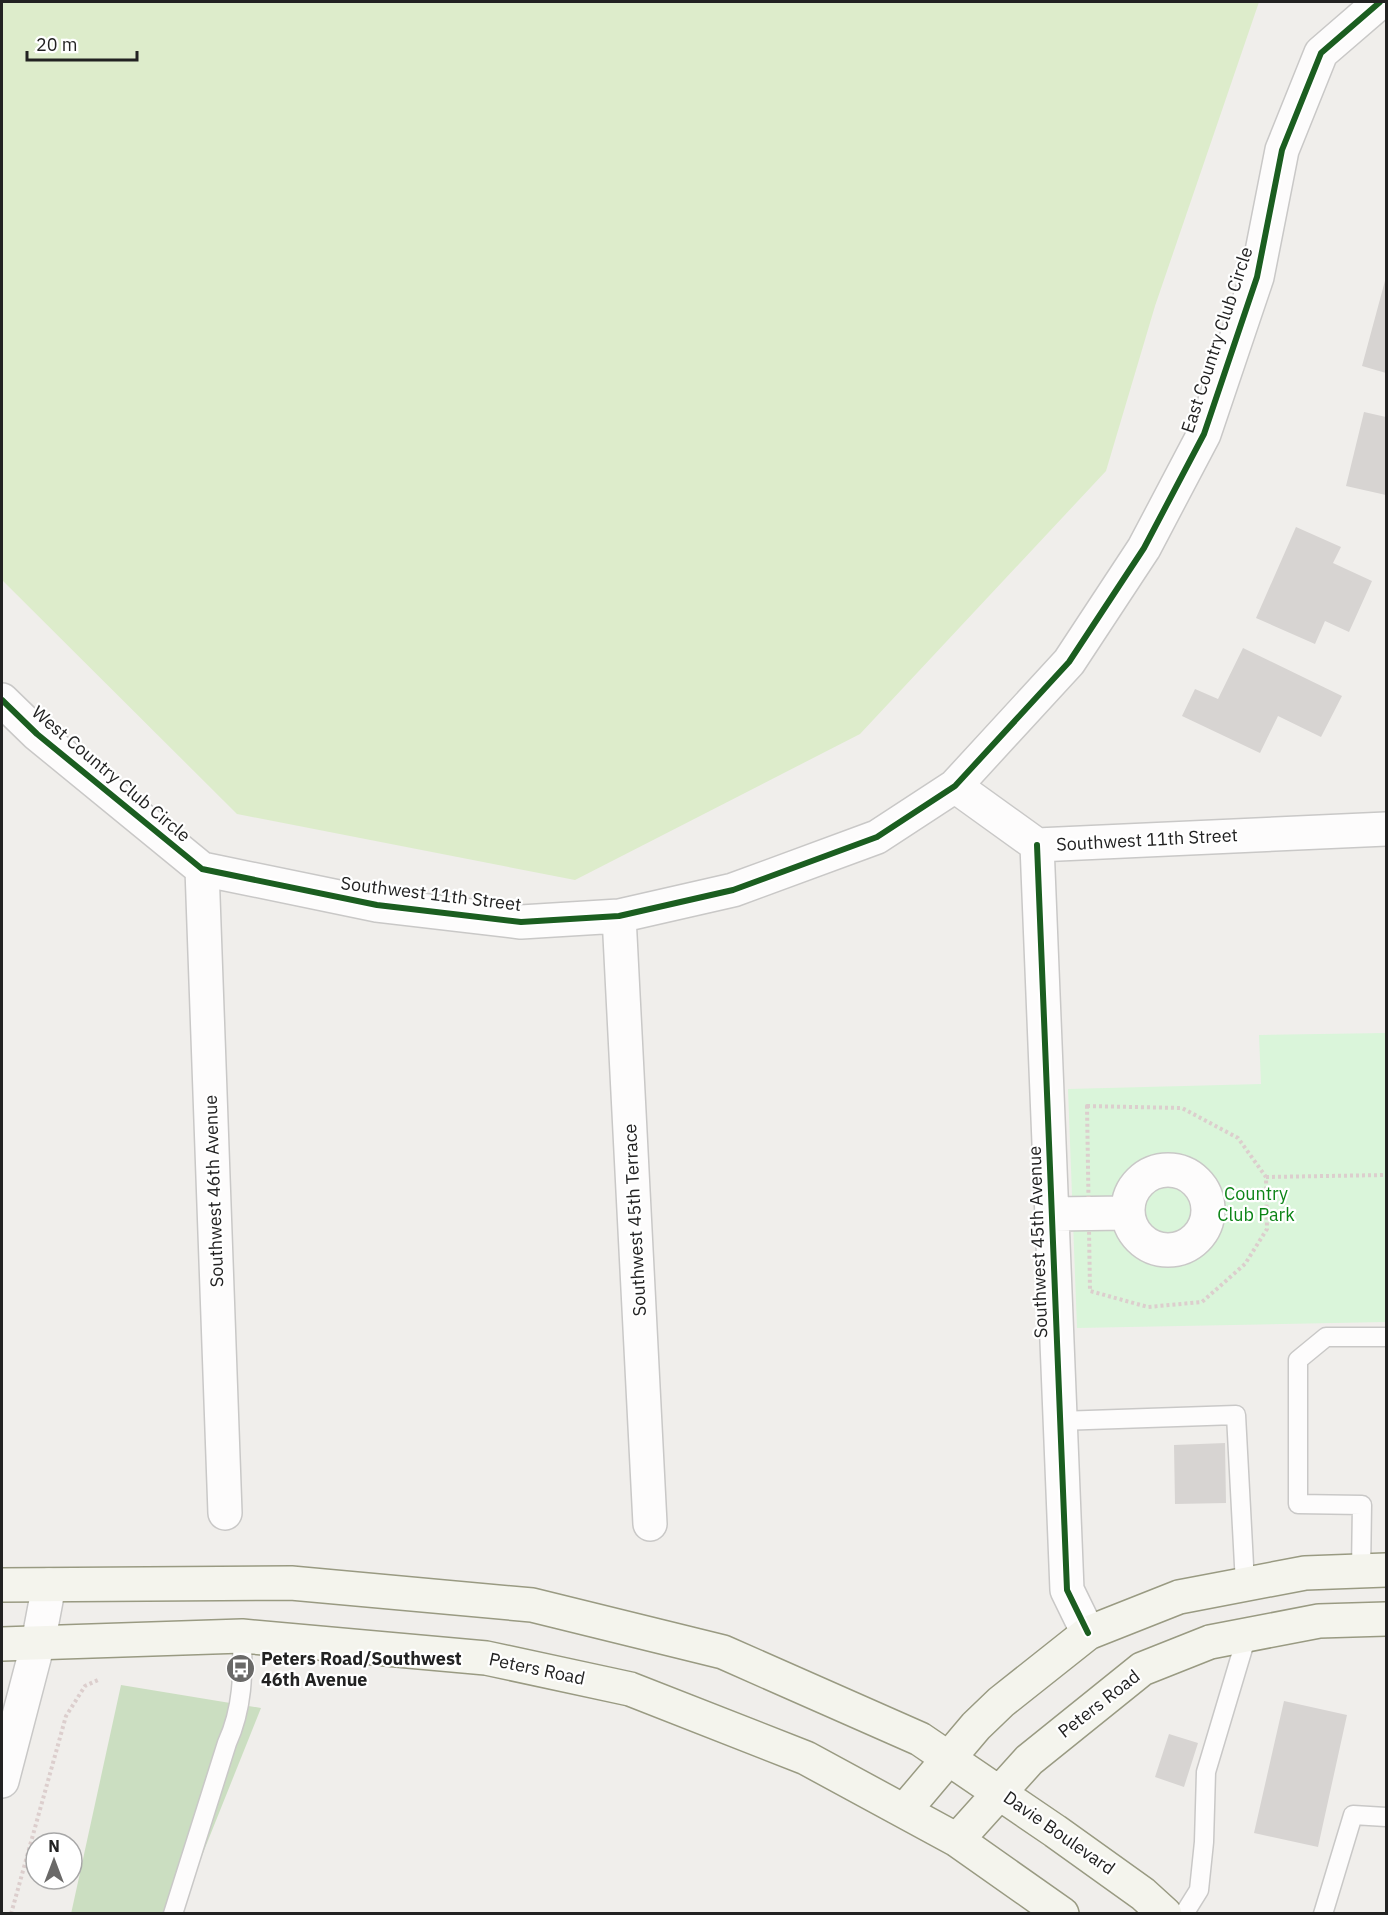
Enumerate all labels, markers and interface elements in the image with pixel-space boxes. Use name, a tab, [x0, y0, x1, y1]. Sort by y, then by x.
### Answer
scale bar	[27, 24, 136, 62]
text: 20 m	[36, 33, 78, 56]
street label: East Country Club Circle	[1176, 244, 1258, 436]
street label: West Country Club Circle	[27, 701, 195, 847]
street label: Southwest 11th Street	[1056, 823, 1238, 856]
street label: Southwest 11th Street	[339, 871, 523, 916]
street label: Southwest 46th Avenue	[199, 1094, 228, 1288]
street label: Southwest 45th Terrace	[618, 1123, 651, 1317]
street label: Southwest 45th Avenue	[1023, 1145, 1052, 1339]
park label: Country Club Park	[1217, 1182, 1295, 1226]
place label: Peters Road/Southwest 46th Avenue	[261, 1647, 462, 1691]
street label: Peters Road	[487, 1647, 587, 1690]
bus stop icon: Peters Road/Southwest 46th Avenue	[224, 1653, 256, 1685]
street label: Peters Road	[1053, 1665, 1144, 1743]
street label: Davie Boulevard	[999, 1786, 1120, 1880]
north arrow	[24, 1831, 84, 1891]
text: N	[48, 1836, 60, 1856]

